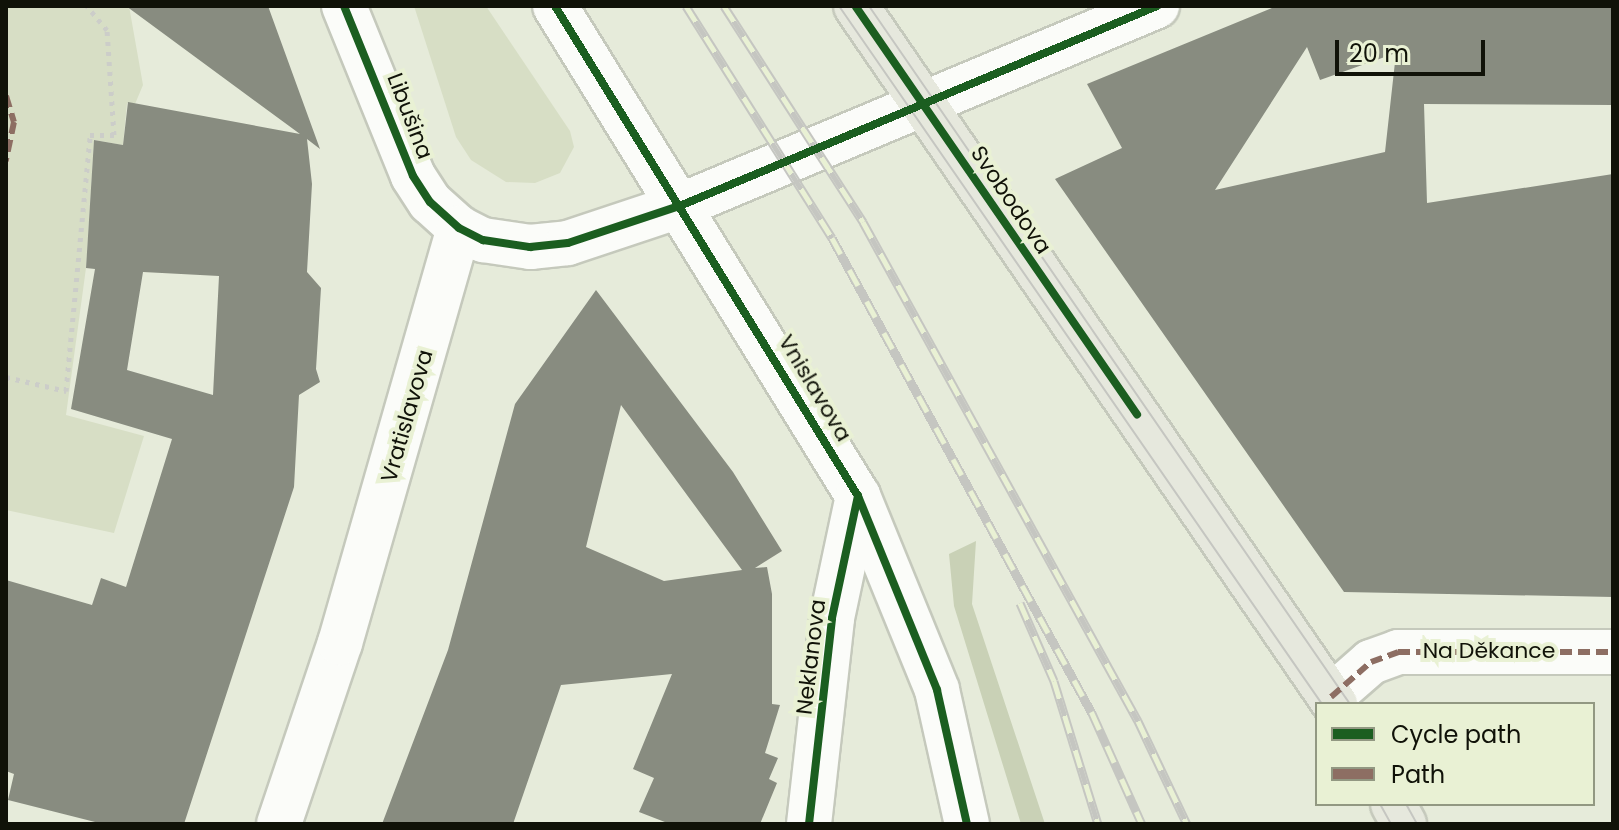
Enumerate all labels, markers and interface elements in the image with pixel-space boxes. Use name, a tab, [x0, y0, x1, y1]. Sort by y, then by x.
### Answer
scale bar	[1339, 24, 1489, 74]
text: 20 m	[1349, 37, 1409, 70]
street label: Libušina	[382, 69, 438, 163]
street label: Svobodova	[965, 141, 1057, 259]
street label: Vnislavova	[773, 330, 857, 446]
street label: Vratislavova	[375, 347, 439, 485]
street label: Neklanova	[791, 598, 831, 716]
street label: Na Děkance	[1423, 638, 1555, 664]
legend	[1315, 702, 1595, 806]
text: Cycle path	[1391, 718, 1521, 751]
text: Path	[1391, 758, 1445, 791]

